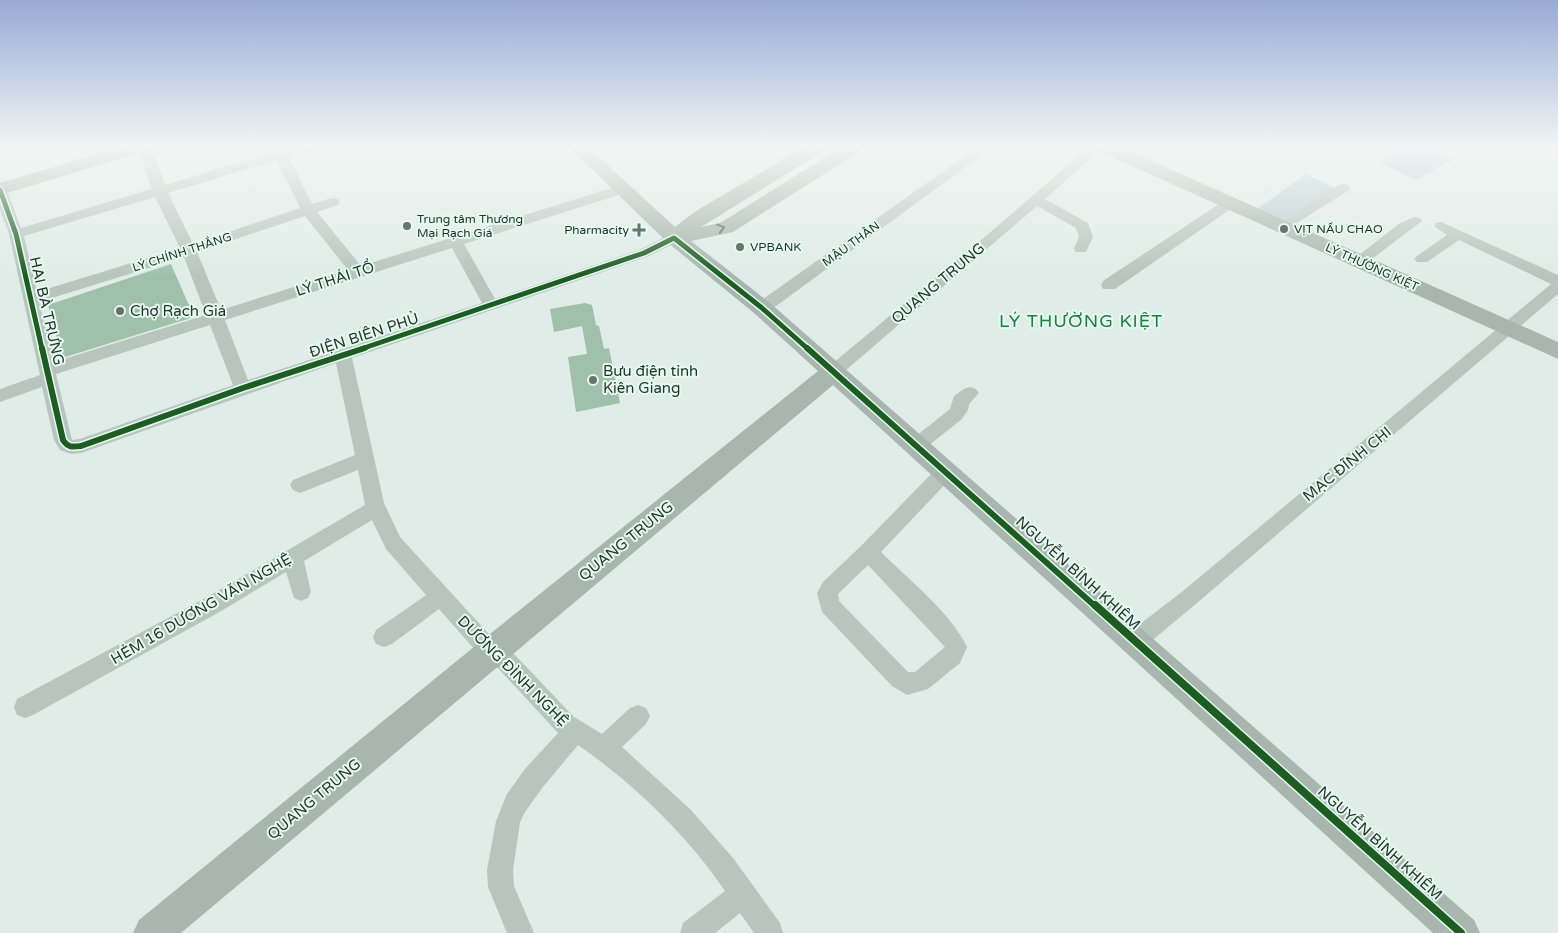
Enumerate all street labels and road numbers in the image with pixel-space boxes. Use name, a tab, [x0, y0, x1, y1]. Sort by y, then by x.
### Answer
street label: MẬU THÂN	[820, 218, 882, 270]
street label: LÝ CHÍNH THẮNG	[131, 229, 233, 275]
street label: QUANG TRUNG	[888, 239, 988, 327]
street label: LÝ THƯỜNG KIỆT	[1323, 240, 1421, 294]
street label: HAI BÀ TRƯNG	[26, 255, 68, 367]
street label: LÝ THÁI TỔ	[293, 256, 377, 300]
street label: ĐIỆN BIÊN PHỦ	[307, 309, 421, 361]
street label: MẠC ĐĨNH CHI	[1299, 423, 1395, 505]
street label: QUANG TRUNG	[575, 497, 677, 585]
street label: NGUYỄN BỈNH KHIÊM	[1012, 512, 1145, 634]
street label: HẺM 16 DƯƠNG VĂN NGHỆ	[108, 550, 294, 668]
street label: DƯƠNG ĐÌNH NGHỆ	[454, 612, 572, 730]
street label: QUANG TRUNG	[264, 755, 364, 843]
street label: NGUYỄN BỈNH KHIÊM	[1314, 782, 1447, 904]

